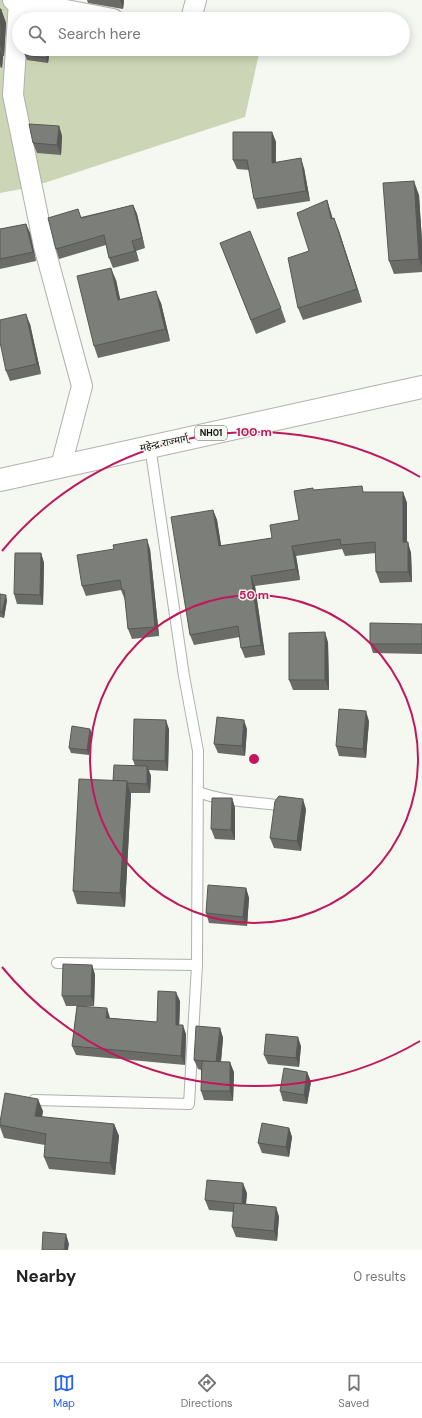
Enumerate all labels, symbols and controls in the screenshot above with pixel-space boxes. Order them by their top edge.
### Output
search box [12,12,410,56]
icon: search [26,23,48,45]
text: Search here [58,24,141,44]
text: 100 m [236,424,272,440]
road number: NH01 [195,426,227,440]
street label: महेन्द्र राज्मार्ग् [139,431,191,454]
text: 50 m [239,587,269,603]
centre of rings [247,752,261,766]
text: Nearby [16,1265,76,1287]
text: 0 results [353,1268,406,1285]
tab: Map [53,1372,75,1410]
tab: Directions [181,1372,233,1410]
tab: Saved [338,1372,369,1410]

